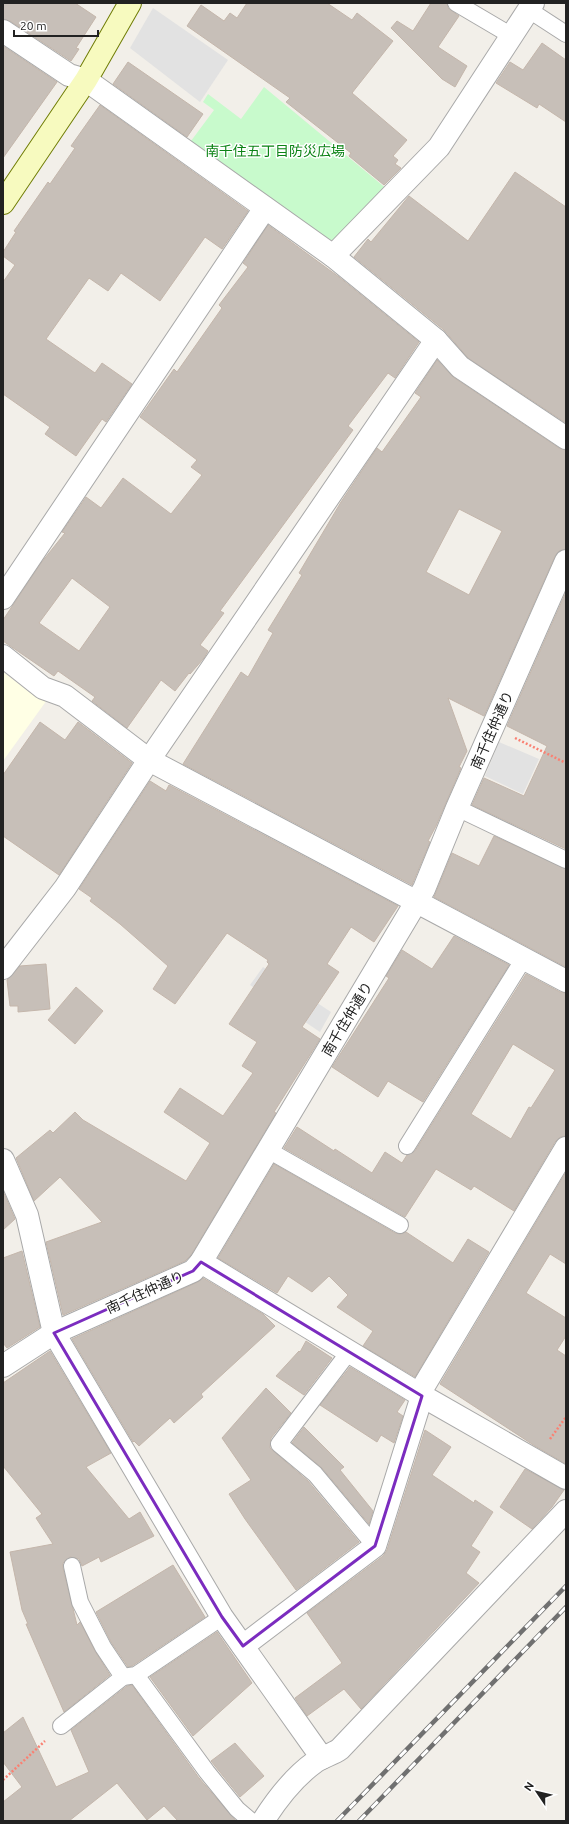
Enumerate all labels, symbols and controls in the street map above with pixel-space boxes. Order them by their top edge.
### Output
scale bar [14,12,98,38]
text: 20 m [20,19,47,32]
park label: 南千住五丁目防災広場 [205,143,345,159]
street label: 南千住仲通り [468,688,516,772]
street label: 南千住仲通り [319,979,375,1059]
street label: 南千住仲通り [103,1268,187,1316]
north arrow [517,1772,557,1812]
text: N [522,1779,536,1793]

